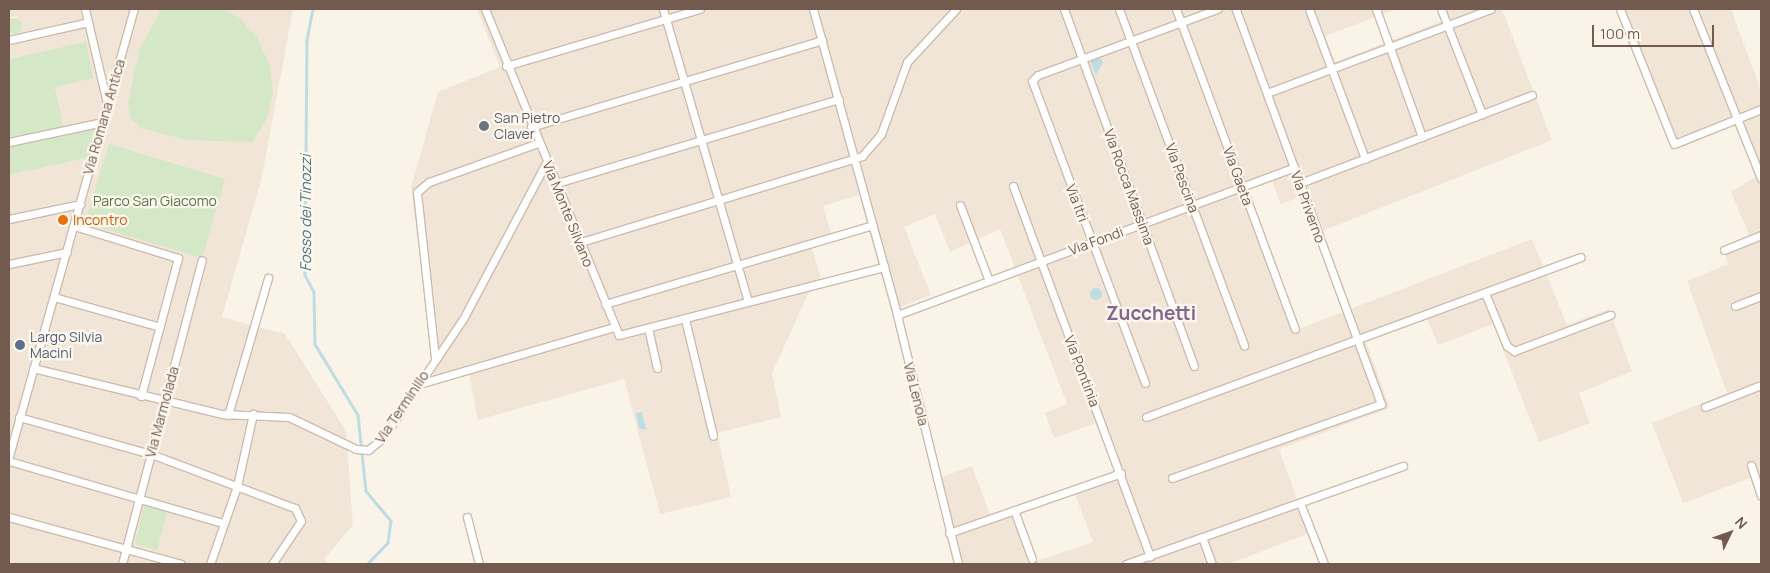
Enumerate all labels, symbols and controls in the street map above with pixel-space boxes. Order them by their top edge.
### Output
scale bar [1595,15,1718,47]
text: 100 m [1600,23,1640,44]
street label: Via Romana Antica [79,57,129,177]
place label: San Pietro Claver [494,110,560,142]
marker: San Pietro Claver [478,120,490,132]
street label: Via Rocca Massima [1100,127,1158,247]
street label: Via Pescina [1162,141,1202,215]
street label: Via Gaeta [1220,144,1256,208]
water label: Fosso dei Tinozzi [297,154,315,272]
street label: Via Monte Silvano [539,159,597,269]
street label: Via Priverno [1287,169,1329,245]
street label: Via Itri [1062,182,1092,224]
park label: Parco San Giacomo [93,193,217,209]
place label: Incontro [73,212,127,228]
marker: Incontro [57,214,69,226]
street label: Via Fondi [1066,223,1126,259]
district label: Zucchetti [1106,303,1196,325]
place label: Largo Silvia Macini [30,329,102,362]
street label: Via Pontinia [1061,333,1103,409]
marker: Largo Silvia Macini [14,339,26,351]
street label: Via Lenola [900,361,932,427]
street label: Via Marmolada [142,365,182,459]
street label: Via Terminillo [372,367,432,447]
north arrow [1705,508,1755,558]
text: N [1731,513,1752,533]

